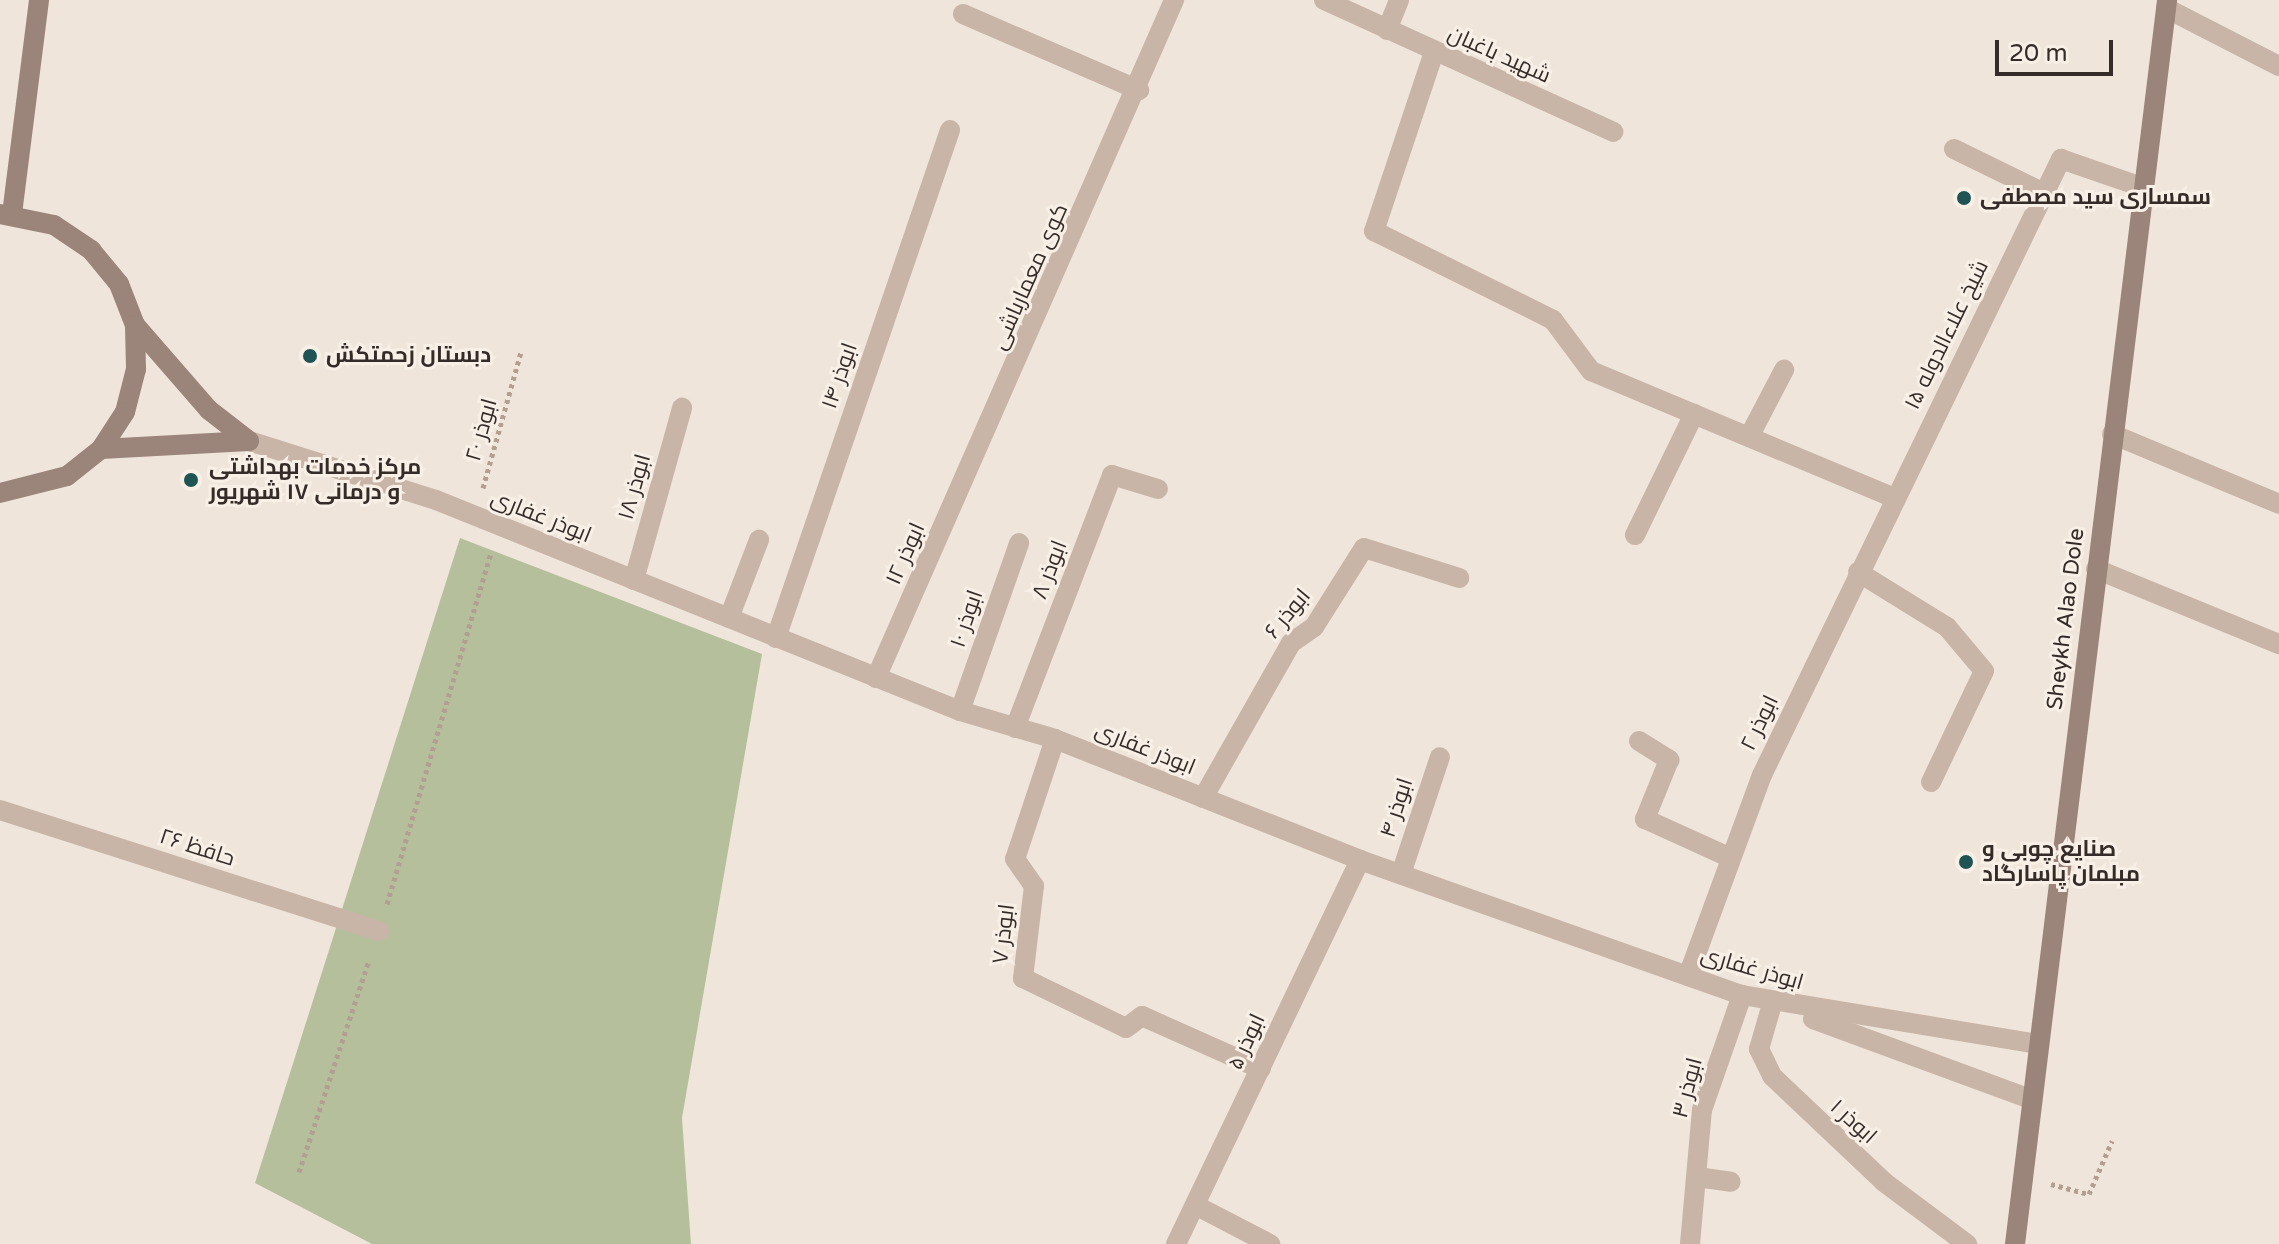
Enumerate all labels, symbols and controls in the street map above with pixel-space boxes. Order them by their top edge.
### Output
street label: شهید باغبان [1444,21,1554,89]
scale bar [1999,24,2117,74]
text: 20 m [2009,39,2067,68]
place label: سمساری سید مصطفی [1980,185,2211,211]
marker: سمساری سید مصطفی [1955,189,1973,207]
street label: کوی معمارباشی [986,200,1074,354]
street label: شیخ علاءالدوله ۱۵ [1899,256,1995,414]
street label: ابوذر ۱۴ [816,340,864,412]
place label: دبستان زحمتکش [326,343,491,369]
marker: دبستان زحمتکش [301,347,319,365]
street label: ابوذر ۲۰ [461,396,503,464]
street label: ابوذر ۱۸ [613,451,657,523]
place label: مرکز خدمات بهداشتی و درمانی ۱۷ شهریور [209,454,421,506]
marker: مرکز خدمات بهداشتی و درمانی ۱۷ شهریور [180,469,202,491]
street label: ابوذر غفاری [487,485,595,549]
street label: ابوذر ۱۲ [881,519,931,589]
street label: Sheykh Alao Dole [2042,527,2090,711]
street label: ابوذر ۸ [1027,537,1073,603]
street label: ابوذر ۶ [1260,584,1316,644]
street label: ابوذر ۱۰ [945,587,989,651]
street label: ابوذر ۲ [1735,691,1785,755]
street label: ابوذر غفاری [1091,717,1199,781]
street label: ابوذر ۴ [1375,775,1419,841]
street label: حافظ ۲۶ [156,823,238,873]
place label: صنایع چوبی و مبلمان پاسارگاد [1982,836,2140,888]
marker: صنایع چوبی و مبلمان پاسارگاد [1957,853,1975,871]
street label: ابوذر ۷ [987,902,1021,966]
street label: ابوذر غفاری [1698,942,1806,996]
street label: ابوذر ۵ [1223,1010,1271,1074]
street label: ابوذر ۳ [1667,1055,1709,1121]
street label: ابوذر ۱ [1824,1094,1882,1150]

